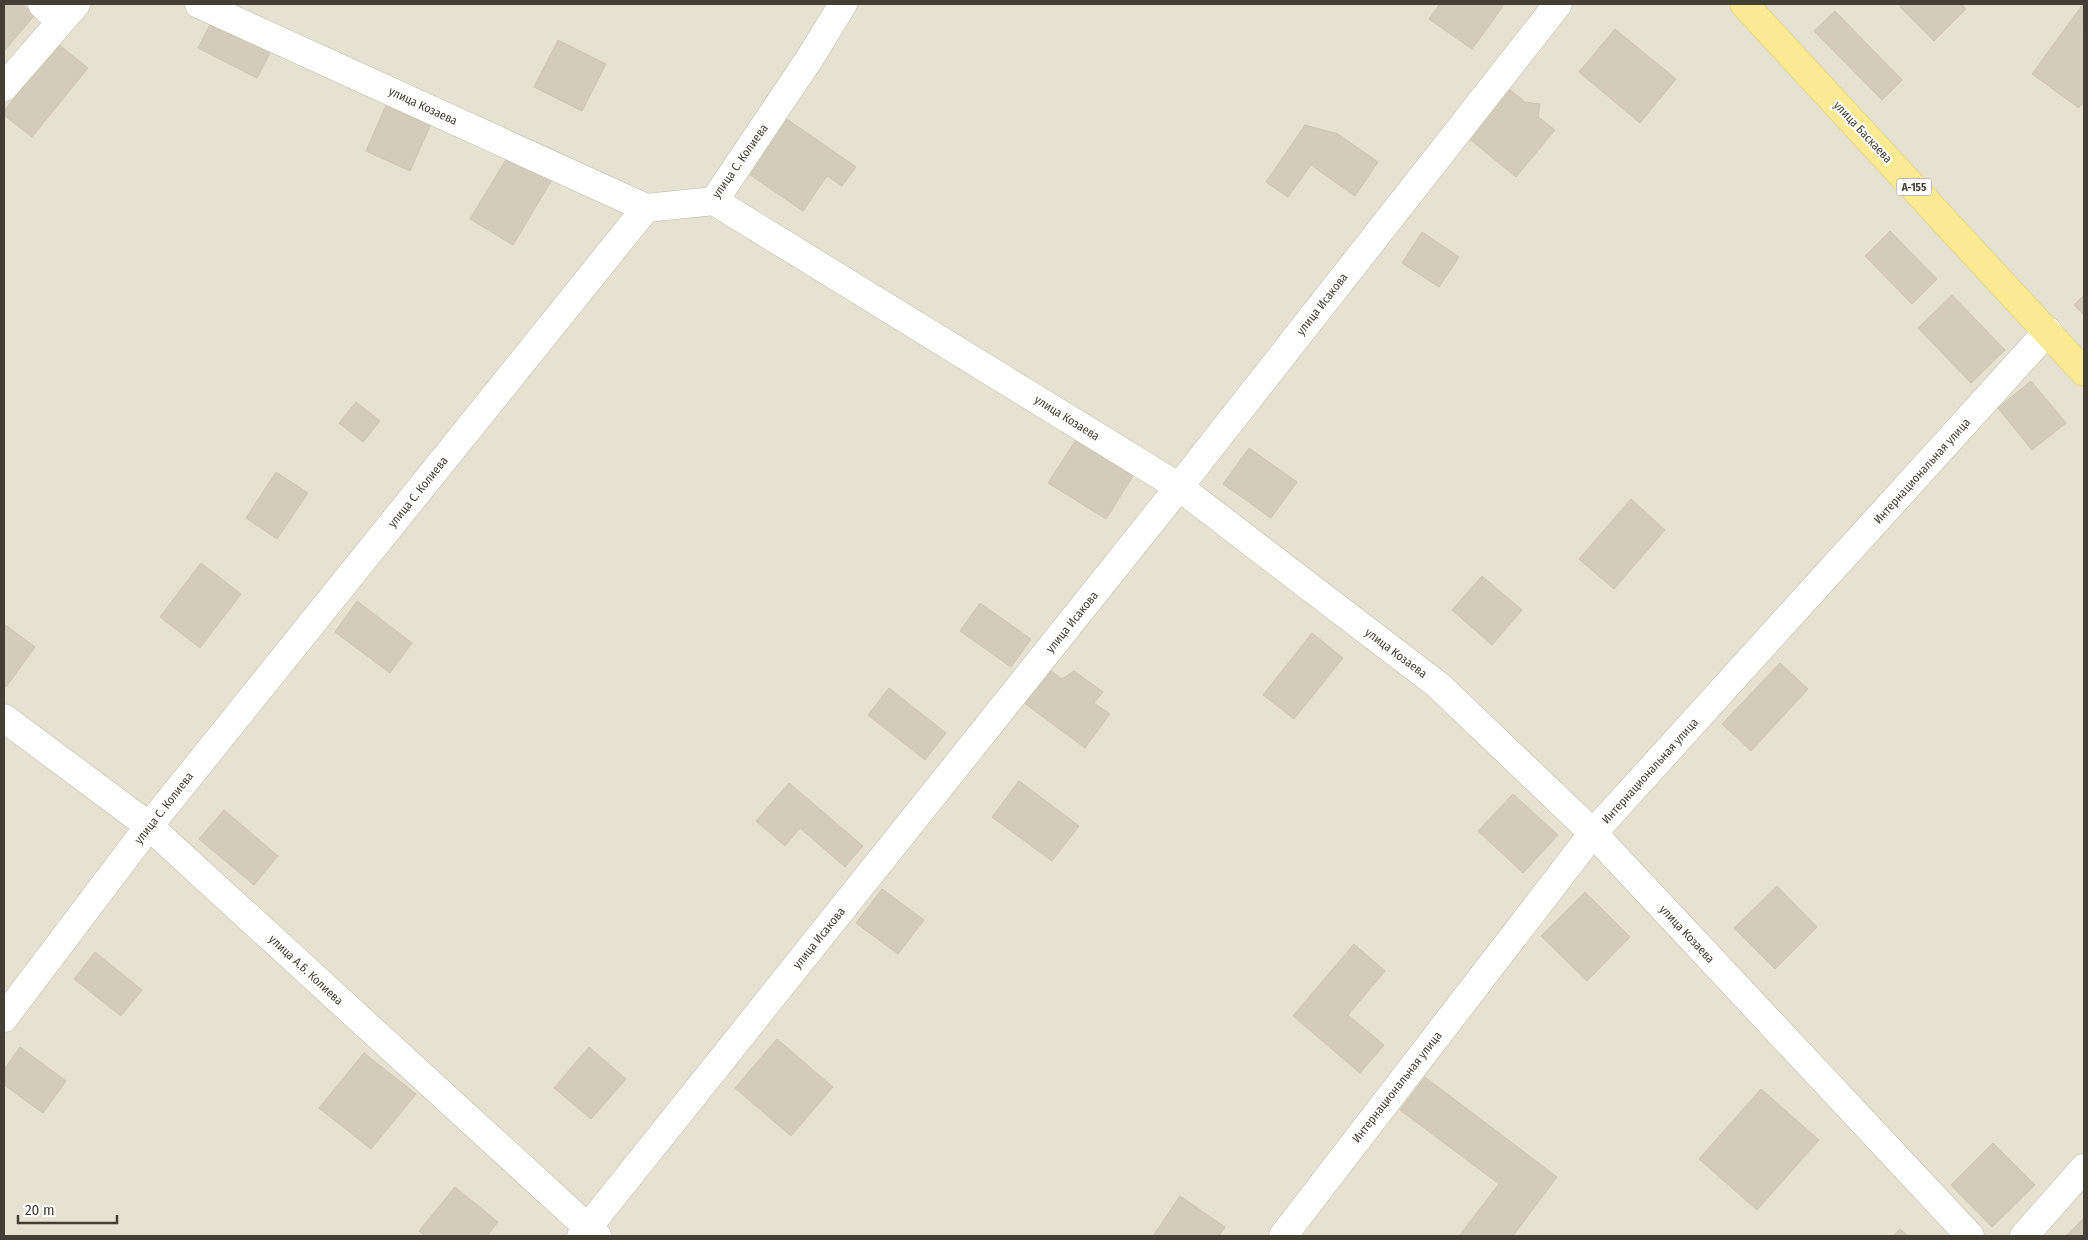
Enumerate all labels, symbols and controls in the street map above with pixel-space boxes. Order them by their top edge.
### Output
street label: улица Козаева [387,84,460,128]
street label: улица Баскаева [1831,98,1895,166]
street label: улица С. Колиева [709,121,771,201]
road number: А-155 [1896,178,1932,196]
street label: улица Исакова [1293,270,1351,338]
street label: улица Козаева [1032,392,1102,444]
street label: Интернациональная улица [1871,415,1973,527]
street label: улица С. Колиева [385,454,451,530]
street label: улица Исакова [1043,588,1101,655]
street label: улица Козаева [1362,625,1430,681]
street label: Интернациональная улица [1599,715,1701,827]
street label: улица С. Колиева [132,769,196,847]
street label: улица Козаева [1657,902,1717,966]
street label: улица Исакова [790,904,848,971]
street label: улица А.Б. Колиева [266,932,346,1008]
street label: Интернациональная улица [1349,1029,1445,1145]
scale bar [18,1192,116,1224]
text: 20 m [25,1201,55,1219]

